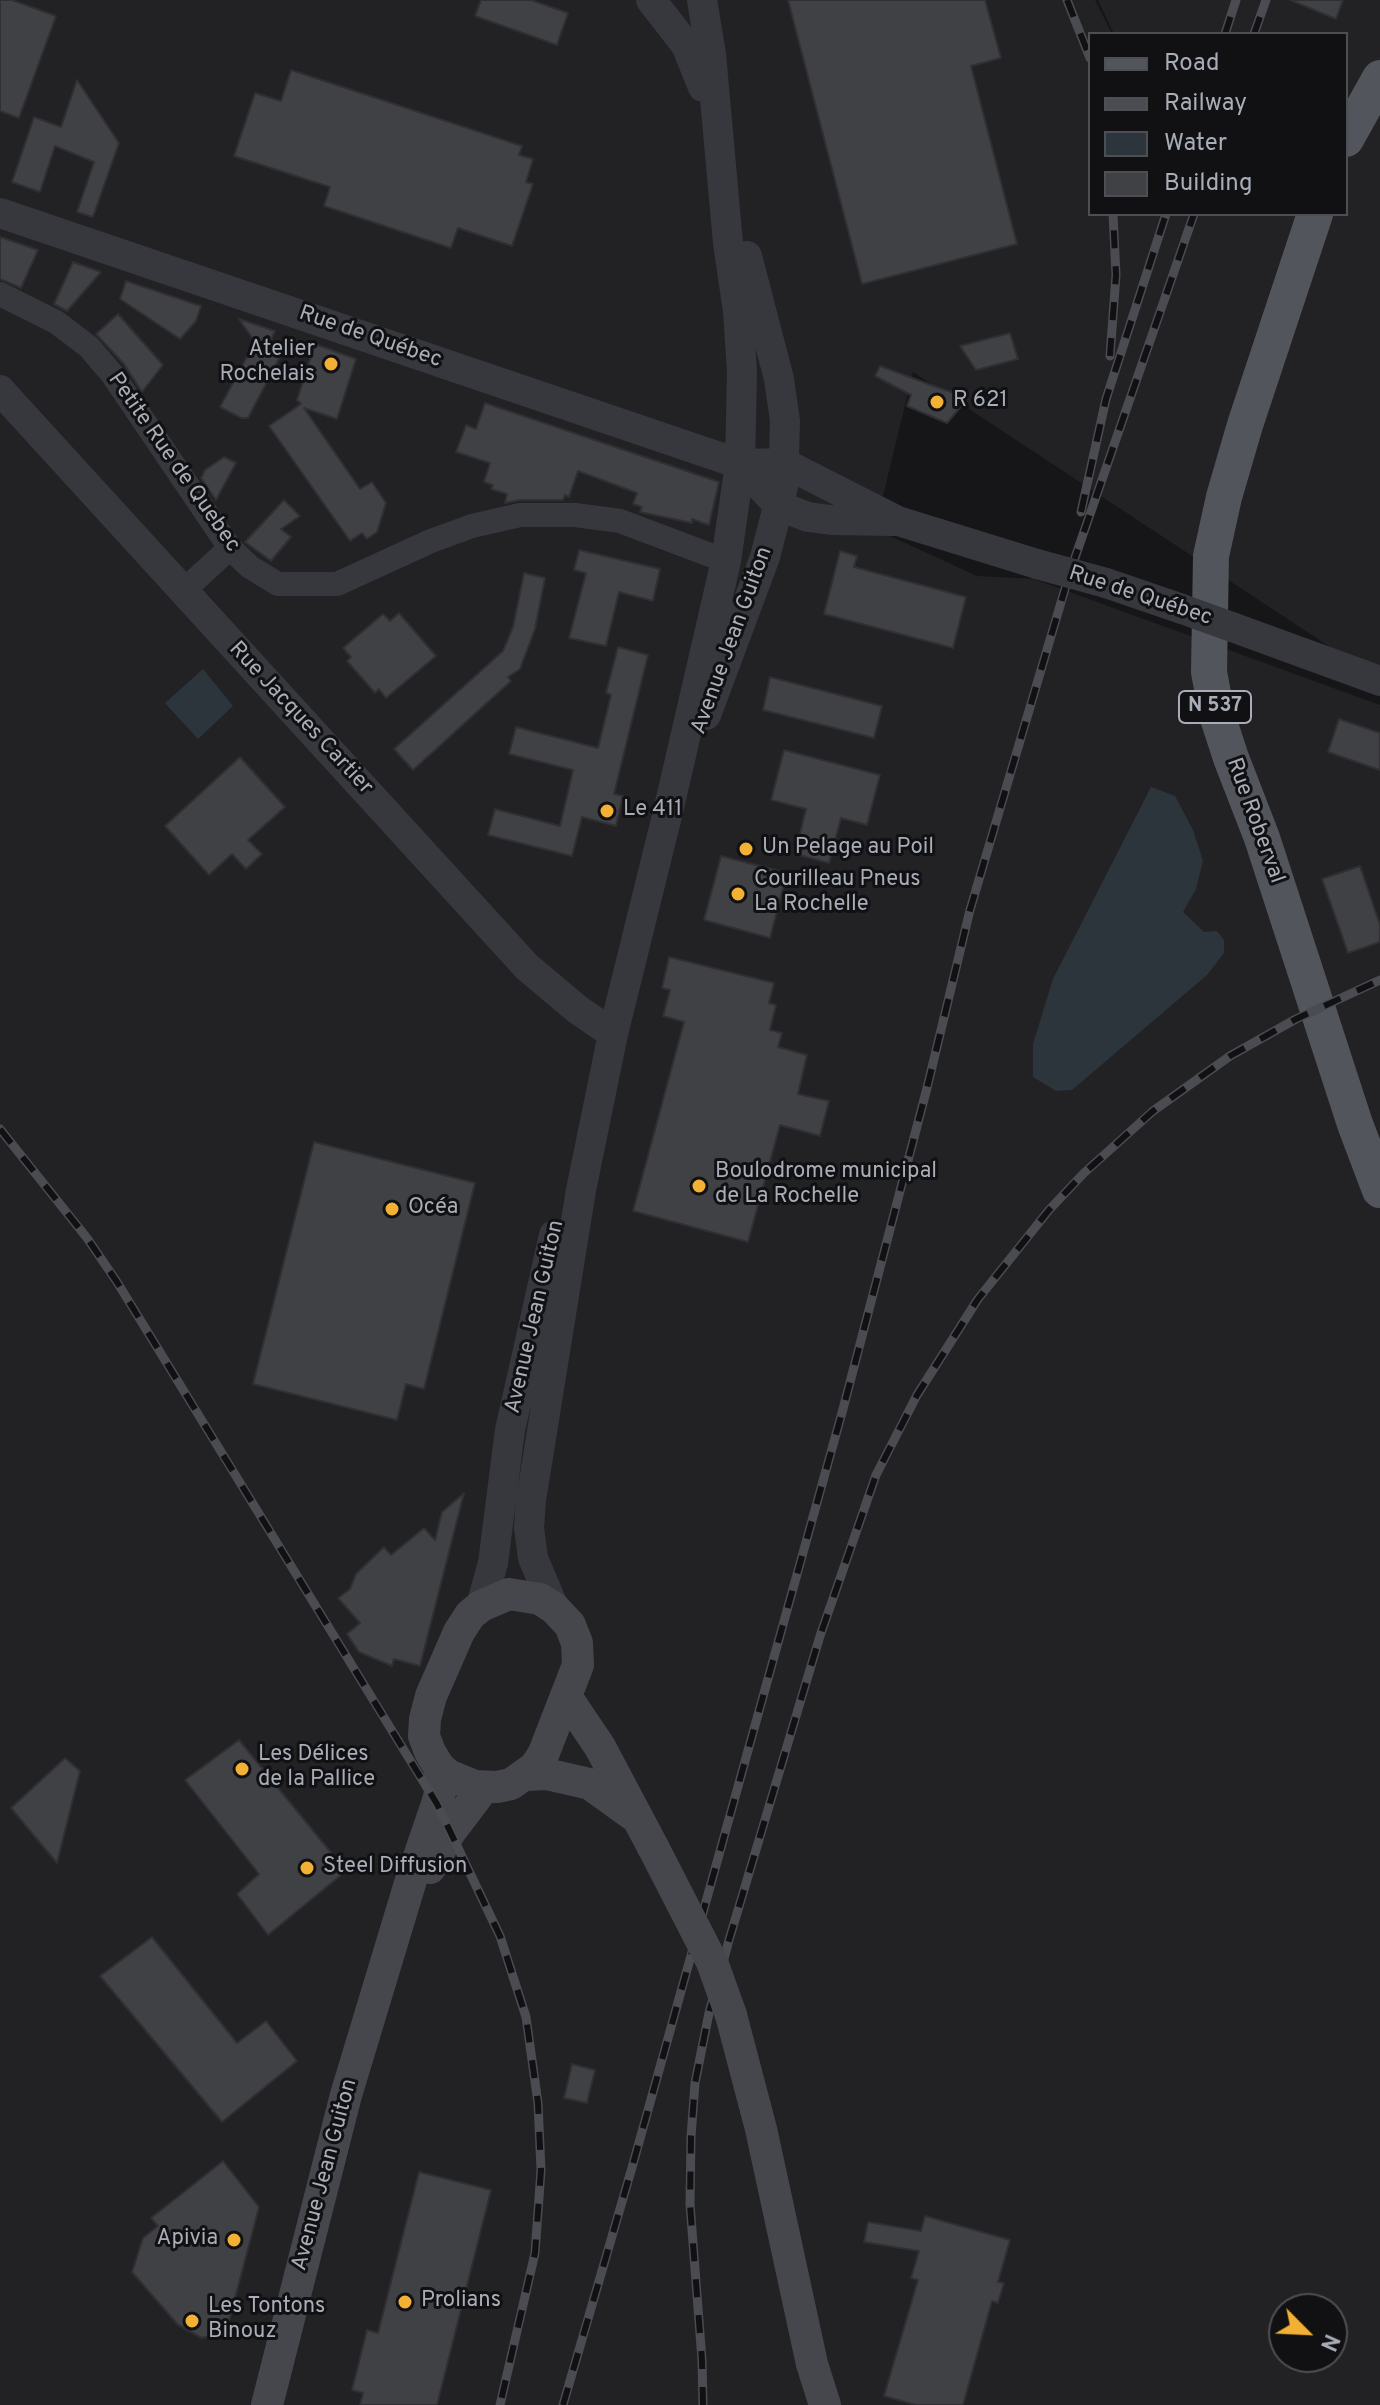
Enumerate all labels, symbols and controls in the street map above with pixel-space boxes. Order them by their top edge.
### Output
legend [1088,32,1348,216]
text: Road [1164,49,1220,79]
text: Railway [1164,89,1247,119]
text: Water [1164,129,1227,159]
text: Building [1164,169,1253,199]
street label: Rue de Québec [295,301,445,375]
place label: Atelier Rochelais [219,338,315,390]
marker: Atelier Rochelais [322,355,340,373]
street label: Petite Rue de Quebec [101,368,245,558]
place label: R 621 [953,389,1008,415]
marker: R 621 [928,393,946,411]
street label: Avenue Jean Guiton [687,544,779,738]
street label: Rue de Québec [1065,561,1215,633]
street label: Rue Jacques Cartier [222,637,378,801]
road number: N 537 [1179,691,1251,723]
street label: Rue Roberval [1219,755,1289,887]
place label: Le 411 [623,798,682,824]
marker: Le 411 [598,802,616,820]
place label: Un Pelage au Poil [762,836,934,862]
marker: Un Pelage au Poil [737,840,755,858]
place label: Courilleau Pneus La Rochelle [754,868,921,920]
marker: Courilleau Pneus La Rochelle [729,885,747,903]
place label: Boulodrome municipal de La Rochelle [715,1160,937,1212]
marker: Boulodrome municipal de La Rochelle [690,1177,708,1195]
place label: Océa [408,1196,458,1222]
marker: Océa [383,1200,401,1218]
street label: Avenue Jean Guiton [501,1218,571,1416]
place label: Les Délices de la Pallice [258,1743,375,1794]
marker: Les Délices de la Pallice [233,1760,251,1778]
place label: Steel Diffusion [323,1855,467,1881]
marker: Steel Diffusion [298,1859,316,1877]
street label: Avenue Jean Guiton [288,2076,364,2274]
place label: Apivia [157,2227,218,2253]
marker: Apivia [225,2231,243,2249]
place label: Prolians [421,2289,501,2315]
marker: Prolians [396,2293,414,2311]
north arrow [1268,2293,1348,2373]
place label: Les Tontons Binouz [208,2295,325,2346]
marker: Les Tontons Binouz [183,2312,201,2330]
text: N [1313,2329,1344,2355]

